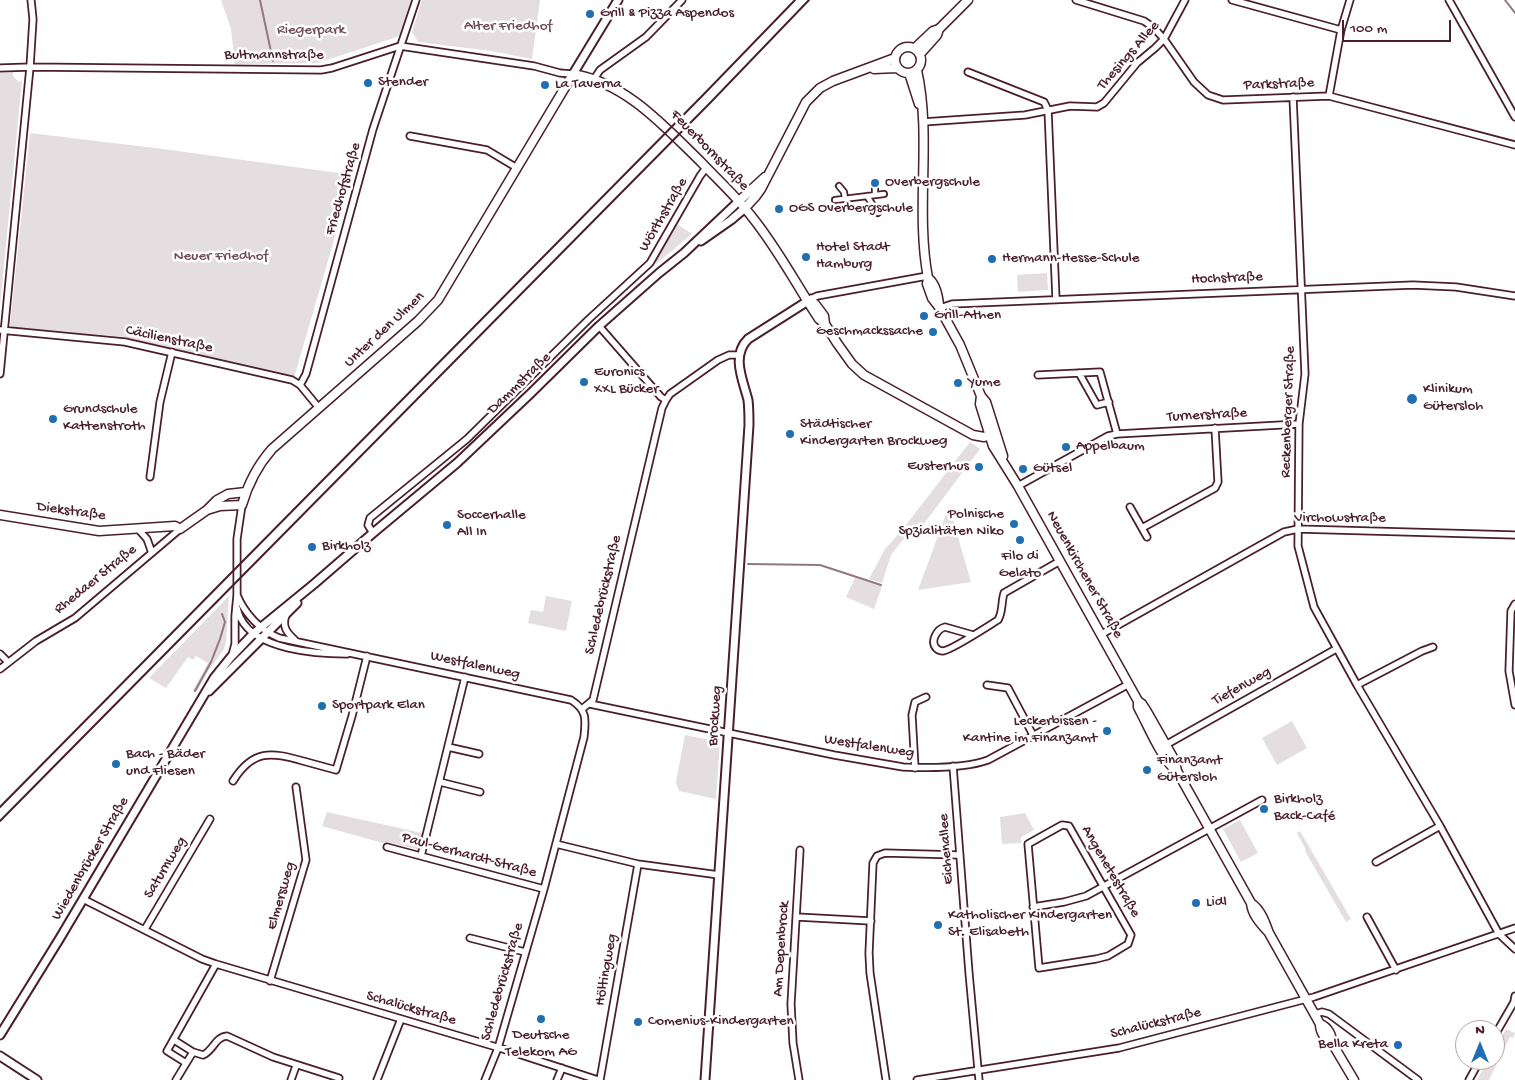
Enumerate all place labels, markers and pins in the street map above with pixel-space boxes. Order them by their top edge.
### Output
place label: Grill & Pizza Aspendos [600,5,734,23]
marker: Grill & Pizza Aspendos [584,8,596,20]
place label: Stender [378,74,428,92]
place label: La Taverna [555,76,622,94]
marker: Stender [362,77,374,89]
marker: La Taverna [539,79,551,91]
place label: Overbergschule [885,174,980,192]
marker: Overbergschule [869,177,881,189]
place label: OGS Overbergschule [789,200,913,218]
marker: OGS Overbergschule [773,203,785,215]
place label: Hotel Stadt Hamburg [816,239,889,274]
place label: Hermann-Hesse-Schule [1002,250,1140,268]
marker: Hotel Stadt Hamburg [800,251,812,263]
marker: Hermann-Hesse-Schule [986,253,998,265]
place label: Grill-Athen [934,307,1001,325]
marker: Grill-Athen [918,310,930,322]
place label: Geschmackssache [816,323,923,341]
marker: Geschmackssache [927,326,939,338]
place label: Euronics XXL Bücker [594,364,658,399]
place label: Yume [968,374,1000,392]
marker: Euronics XXL Bücker [578,376,590,388]
marker: Yume [952,377,964,389]
place label: Klinikum Gütersloh [1423,381,1483,416]
marker: Klinikum Gütersloh [1405,392,1419,406]
place label: Grundschule Kattenstroth [63,401,146,436]
marker: Grundschule Kattenstroth [47,413,59,425]
place label: Städtischer Kindergarten Brockweg [800,416,948,451]
marker: Städtischer Kindergarten Brockweg [784,428,796,440]
place label: Appelbaum [1076,438,1145,456]
marker: Appelbaum [1060,441,1072,453]
place label: Eusterhus [907,458,969,476]
place label: Gütsel [1033,460,1072,478]
marker: Eusterhus [973,461,985,473]
marker: Gütsel [1017,463,1029,475]
place label: Polnische Spzialitäten Niko [898,506,1004,541]
place label: Soccerhalle All In [457,507,526,542]
marker: Polnische Spzialitäten Niko [1008,518,1020,530]
marker: Soccerhalle All In [441,519,453,531]
marker: Filo di Gelato [1014,534,1026,546]
place label: Birkholz [322,538,371,556]
marker: Birkholz [306,541,318,553]
place label: Filo di Gelato [999,548,1041,583]
place label: Sportpark Elan [332,697,425,715]
marker: Sportpark Elan [316,700,328,712]
place label: Leckerbissen - Kantine im Finanzamt [963,713,1097,748]
marker: Leckerbissen - Kantine im Finanzamt [1101,725,1113,737]
place label: Bach - Bäder und Fliesen [126,746,205,781]
place label: Finanzamt Gütersloh [1157,752,1222,787]
marker: Bach - Bäder und Fliesen [110,758,122,770]
marker: Finanzamt Gütersloh [1141,764,1153,776]
place label: Birkholz Back-Café [1274,791,1335,826]
marker: Birkholz Back-Café [1258,803,1270,815]
place label: Lidl [1206,894,1227,912]
marker: Lidl [1190,897,1202,909]
place label: Katholischer Kindergarten St. Elisabeth [948,907,1112,942]
marker: Katholischer Kindergarten St. Elisabeth [932,919,944,931]
marker: Deutsche Telekom AG [535,1013,547,1025]
place label: Comenius-Kindergarten [648,1013,794,1031]
marker: Comenius-Kindergarten [632,1016,644,1028]
place label: Deutsche Telekom AG [505,1027,577,1062]
place label: Bella Kreta [1318,1036,1388,1054]
marker: Bella Kreta [1392,1039,1404,1051]

